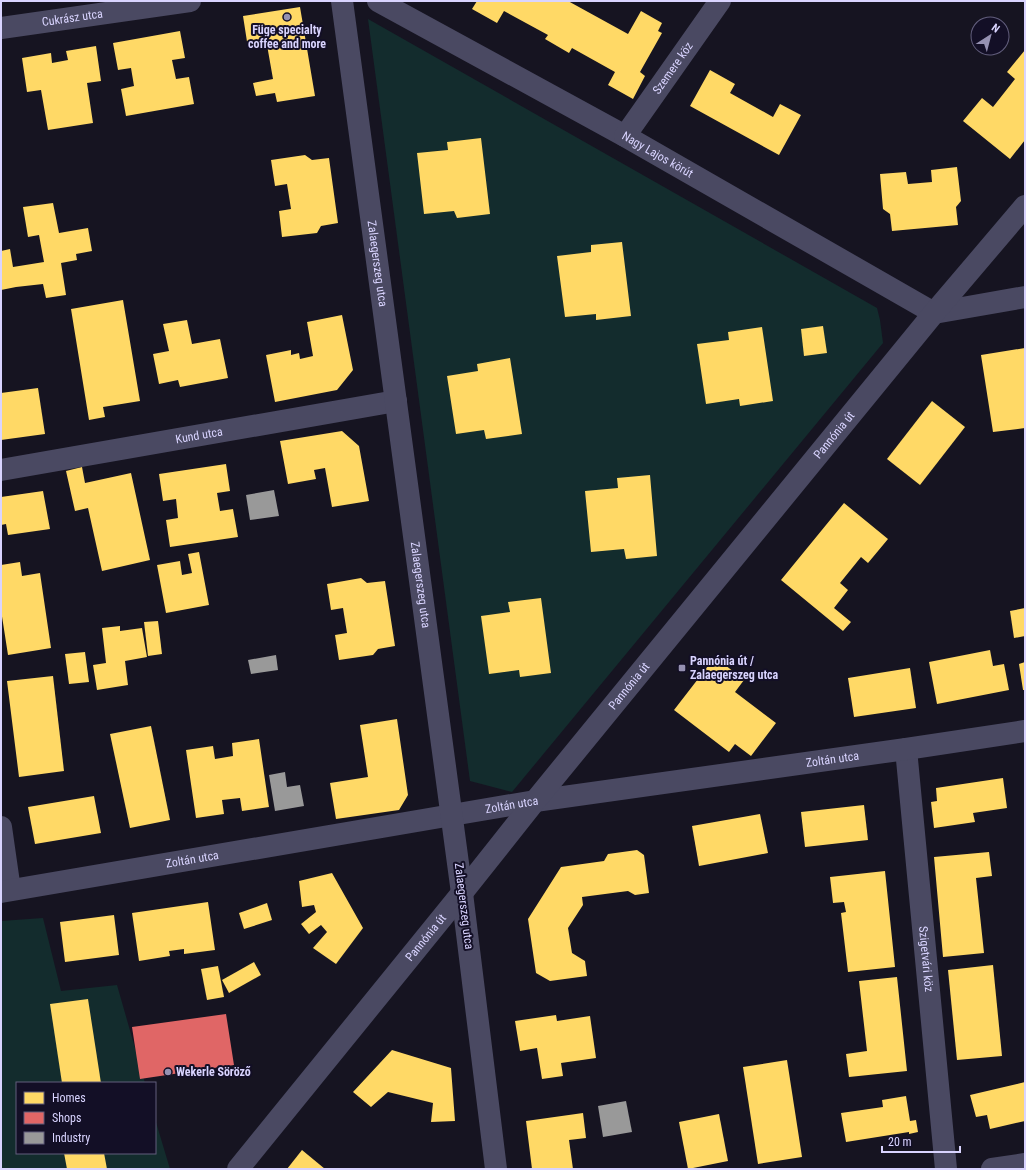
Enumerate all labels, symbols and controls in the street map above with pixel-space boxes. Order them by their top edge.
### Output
street label: Cukrász utca [41,7,104,29]
marker: Füge specialty coffee and more [282,12,292,22]
north arrow [970,16,1010,56]
text: N [989,21,1002,36]
place label: Füge specialty coffee and more [248,23,326,51]
street label: Szemere köz [650,39,696,97]
street label: Nagy Lajos körút [619,129,696,181]
street label: Zalaegerszeg utca [365,220,390,308]
street label: Pannónia út [811,409,858,461]
street label: Kund utca [174,424,224,446]
street label: Zalaegerszeg utca [408,541,433,629]
place label: Pannónia út / Zalaegerszeg utca [690,654,779,682]
street label: Pannónia út [606,659,653,712]
marker: Pannónia út / Zalaegerszeg utca [677,663,687,673]
street label: Zoltán utca [805,749,860,770]
street label: Zoltán utca [484,794,539,816]
street label: Zoltán utca [165,848,220,871]
street label: Zalaegerszeg utca [452,862,476,950]
street label: Pannónia út [403,911,449,964]
street label: Szigetvári köz [916,926,936,993]
place label: Wekerle Söröző [176,1065,251,1079]
marker: Wekerle Söröző [163,1067,173,1077]
legend [16,1082,156,1154]
text: Homes [52,1091,86,1105]
text: Shops [52,1111,81,1125]
scale bar [882,1128,960,1154]
text: Industry [52,1131,90,1145]
text: 20 m [888,1135,912,1149]

